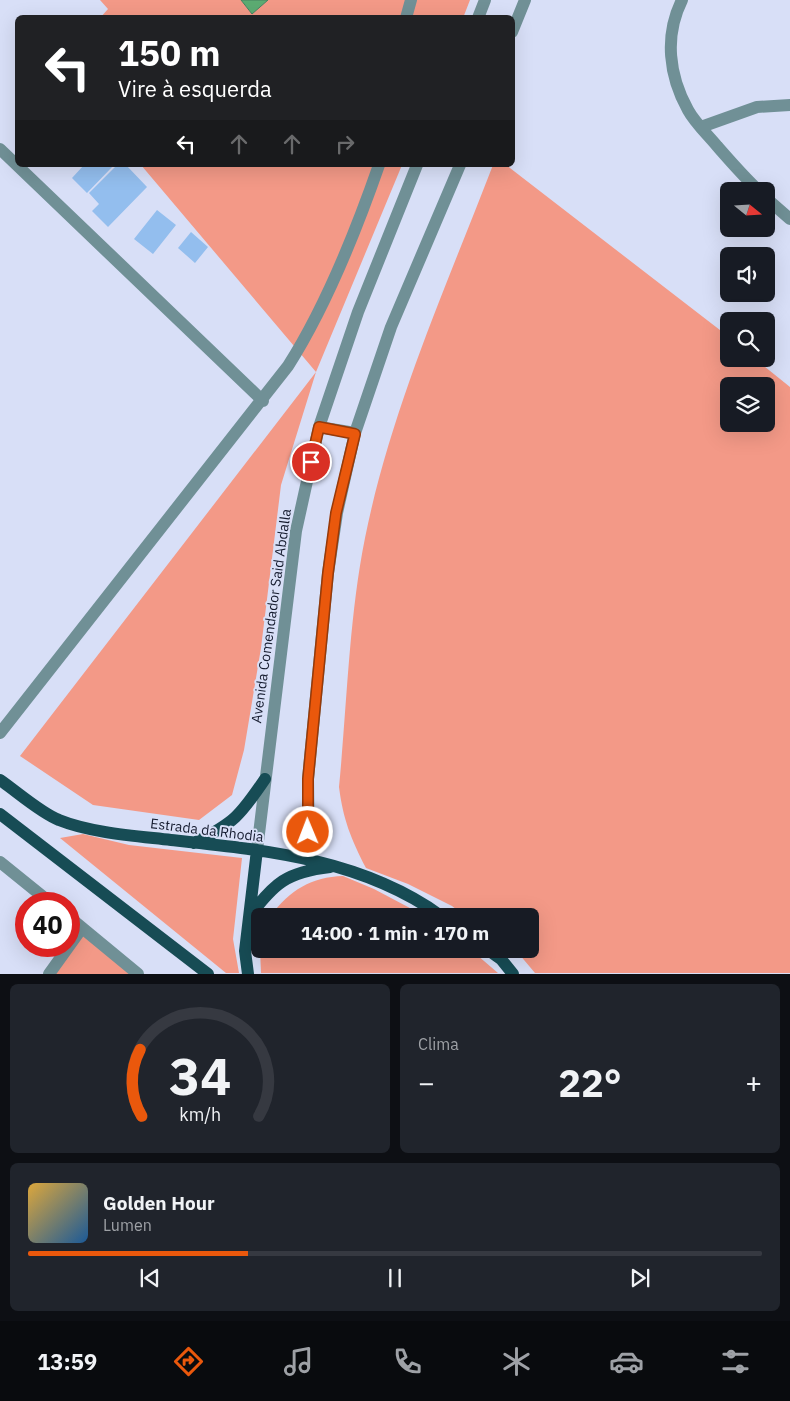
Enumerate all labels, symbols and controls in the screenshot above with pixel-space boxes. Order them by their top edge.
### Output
text: 150 m [118,30,221,76]
icon: left [35,35,100,100]
text: Vire à esquerda [118,74,272,103]
icon: left [172,130,200,158]
icon: ahead [225,130,253,158]
icon: ahead [278,130,306,158]
icon: right [331,130,359,158]
north arrow [720,182,775,238]
map controls [720,182,775,432]
button: sound [720,247,775,302]
button: search [720,312,775,367]
button: layers [720,377,775,432]
pin [290,441,332,483]
icon: arrive [297,448,325,476]
street label: Avenida Comendador Said Abdalla [247,507,295,724]
position arrow [281,805,333,857]
street label: Estrada da Rhodia [149,814,265,846]
speed limit sign: 40 [15,892,80,957]
text: 14:00 · 1 min · 170 m [301,921,489,945]
text: Clima [418,1034,459,1054]
text: 34 [169,1042,231,1109]
text: 22° [558,1058,622,1107]
text: − [418,1064,435,1101]
text: + [745,1064,762,1101]
text: km/h [179,1103,221,1126]
text: Golden Hour [103,1191,215,1215]
text: Lumen [103,1215,152,1235]
icon: previous [136,1264,164,1292]
icon: pause [381,1264,409,1292]
icon: next [626,1264,654,1292]
icon: directions [171,1344,206,1379]
icon: music [281,1344,316,1379]
icon: phone [390,1344,425,1379]
icon: climate [499,1344,534,1379]
icon: car [609,1344,644,1379]
icon: filters [718,1344,753,1379]
text: 13:59 [37,1347,97,1376]

